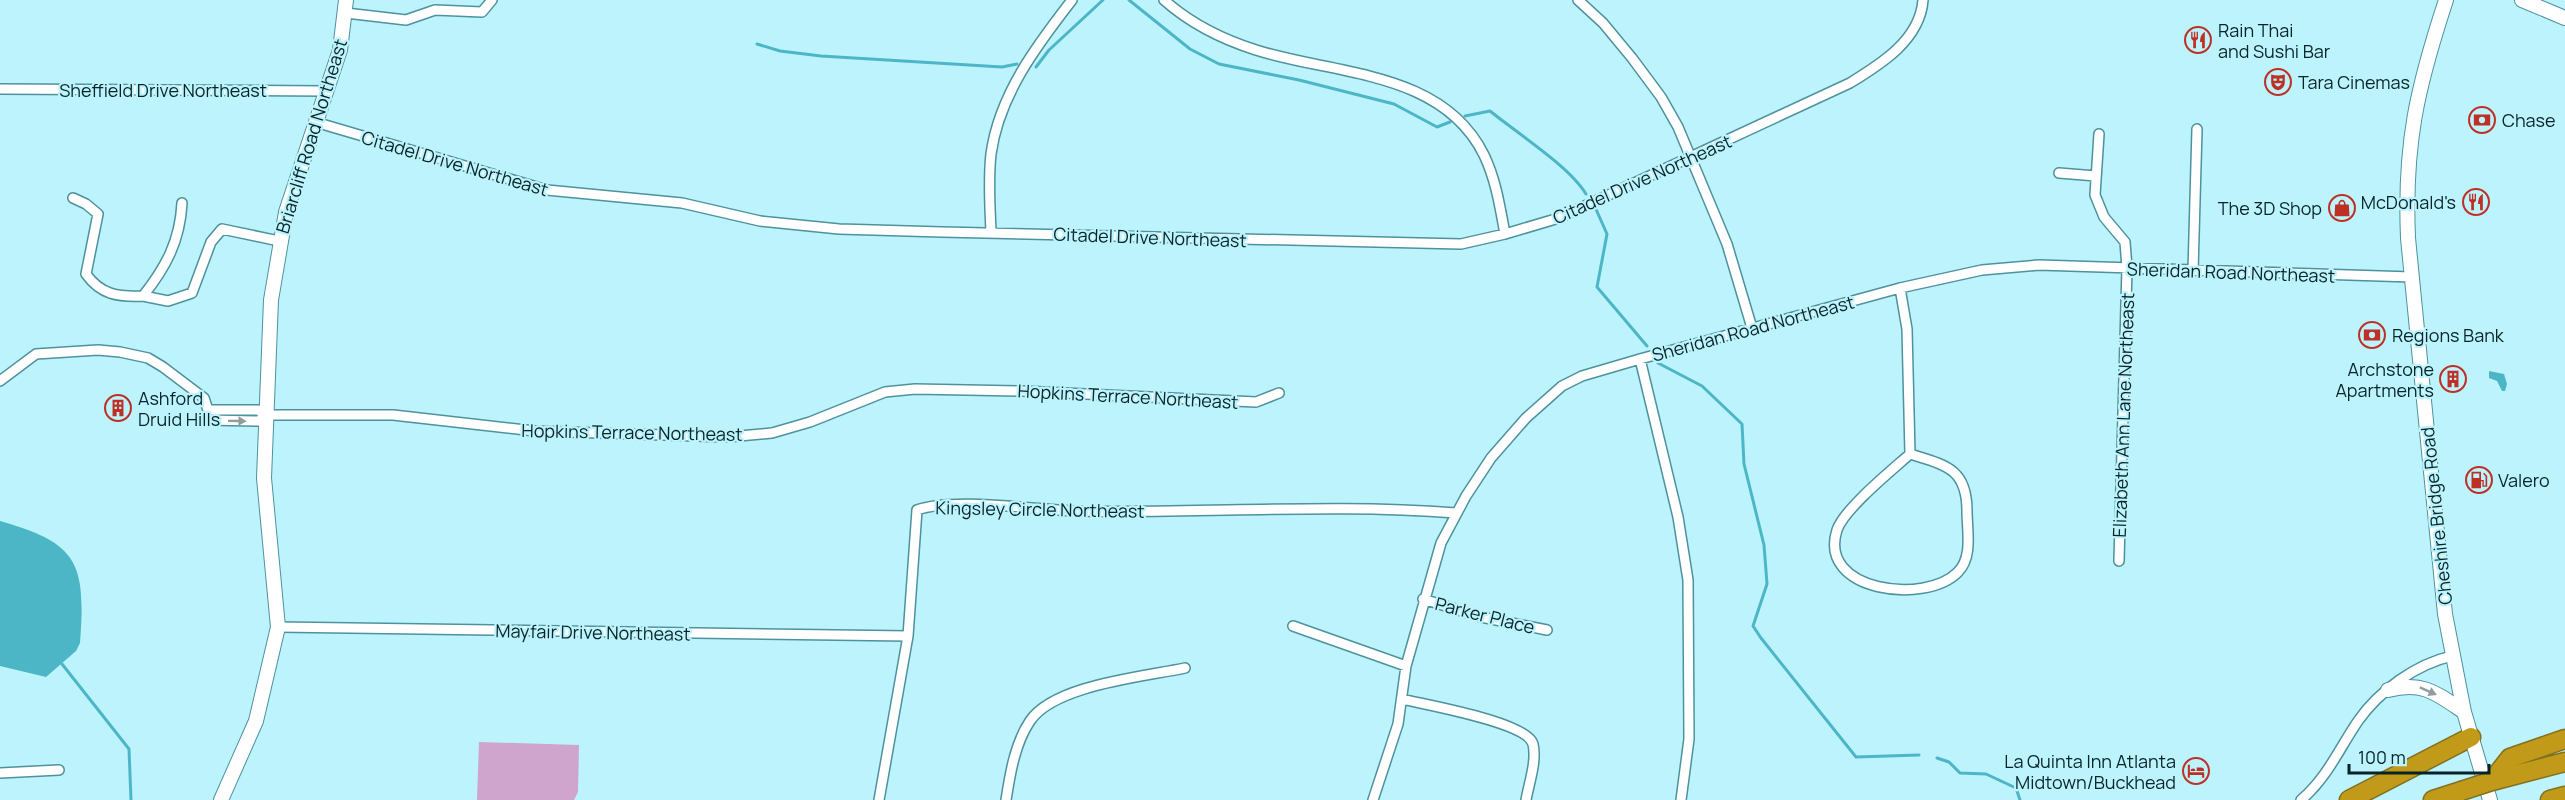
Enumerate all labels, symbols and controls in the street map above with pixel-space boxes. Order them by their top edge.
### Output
place label: Rain Thai and Sushi Bar [2218,18,2331,63]
restaurant icon: Rain Thai and Sushi Bar [2183,25,2213,55]
street label: Briarcliff Road Northeast [270,36,352,236]
theatre icon: Tara Cinemas [2263,67,2293,97]
place label: Tara Cinemas [2298,70,2410,94]
street label: Sheffield Drive Northeast [59,78,267,102]
bank icon: Chase [2467,105,2497,135]
place label: Chase [2502,108,2556,132]
street label: Citadel Drive Northeast [359,125,551,201]
street label: Citadel Drive Northeast [1549,129,1735,229]
restaurant icon: McDonald's [2461,187,2491,217]
place label: McDonald's [2361,190,2456,214]
shop icon: The 3D Shop [2327,193,2357,223]
place label: The 3D Shop [2218,196,2322,220]
street label: Citadel Drive Northeast [1053,222,1247,252]
street label: Sheridan Road Northeast [2126,256,2336,288]
street label: Sheridan Road Northeast [1649,289,1857,367]
street label: Elizabeth Ann Lane Northeast [2107,292,2139,538]
bank icon: Regions Bank [2357,320,2387,350]
place label: Regions Bank [2392,323,2505,347]
place label: Archstone Apartments [2335,357,2434,402]
building icon: Archstone Apartments [2438,364,2468,394]
street label: Hopkins Terrace Northeast [1017,378,1239,414]
place label: Ashford Druid Hills [138,386,220,431]
building icon: Ashford Druid Hills [103,393,133,423]
one-way arrow [228,416,247,426]
street label: Hopkins Terrace Northeast [521,418,743,446]
street label: Cheshire Bridge Road [2415,426,2457,606]
fuel station icon: Valero [2464,465,2494,495]
place label: Valero [2498,468,2550,492]
street label: Kingsley Circle Northeast [935,495,1145,523]
street label: Parker Place [1433,591,1537,639]
street label: Mayfair Drive Northeast [495,618,691,646]
one-way arrow [2420,686,2437,695]
scale bar [2349,737,2488,775]
text: 100 m [2358,745,2406,769]
place label: La Quinta Inn Atlanta Midtown/Buckhead [2004,749,2176,794]
hotel icon: La Quinta Inn Atlanta Midtown/Buckhead [2181,756,2211,786]

